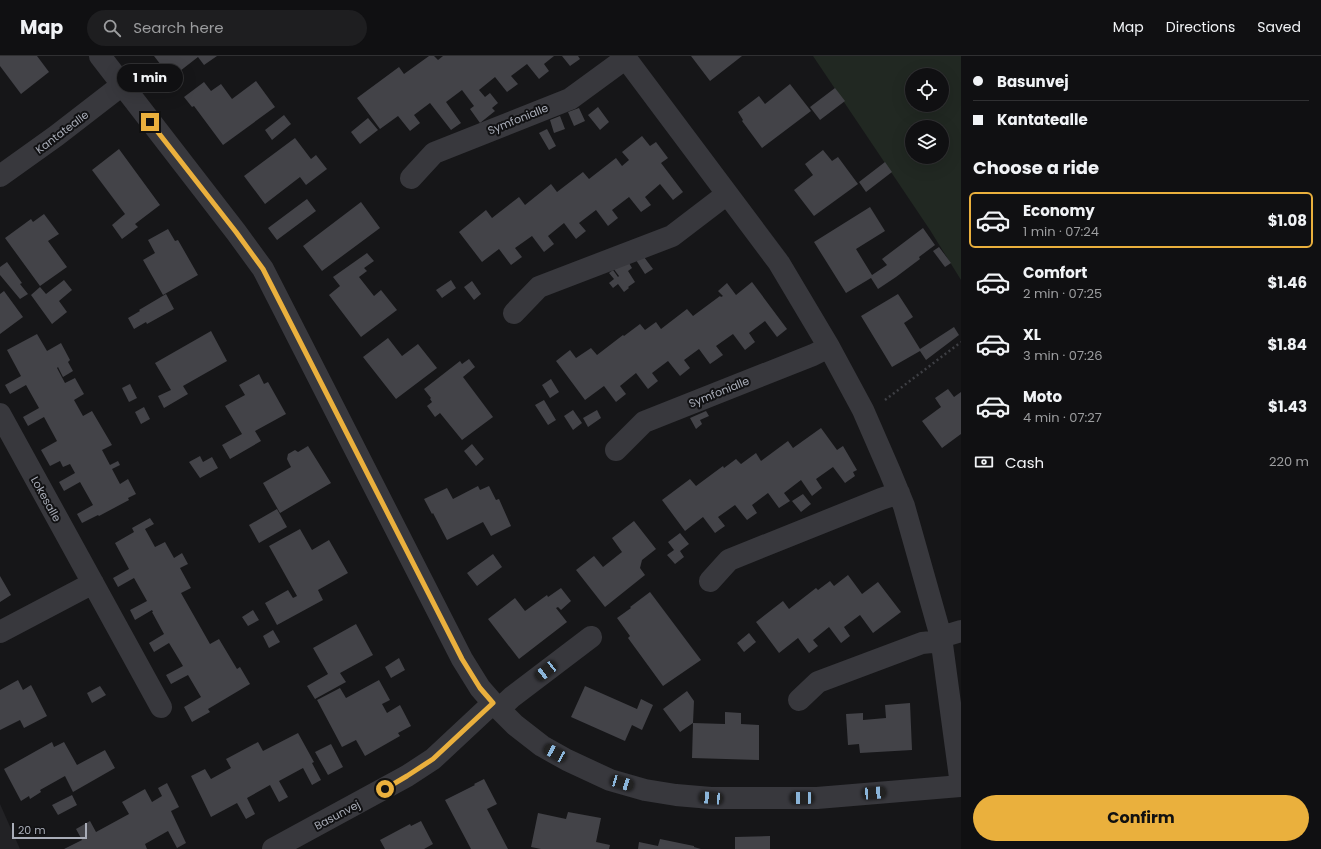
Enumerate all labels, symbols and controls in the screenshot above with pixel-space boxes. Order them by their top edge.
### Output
search box [87,10,367,46]
text: Map [20,14,63,41]
icon: search [101,17,123,39]
text: Search here [133,17,224,38]
text: Map [1113,17,1144,37]
text: Directions [1166,17,1235,37]
text: Saved [1257,17,1301,37]
callout: 1 min [117,64,183,92]
text: 1 min [133,68,167,87]
map controls [905,68,949,164]
button: locate [905,68,949,112]
text: Basunvej [997,71,1069,92]
street label: Symfonialle [485,100,551,138]
street label: Kantatealle [32,107,92,157]
text: Kantatealle [997,109,1088,130]
route end [141,113,159,131]
button: layers [905,120,949,164]
text: Choose a ride [973,155,1099,180]
text: Economy [1023,200,1095,221]
icon: car [975,202,1011,238]
text: $1.08 [1268,210,1307,231]
text: 1 min · 07:24 [1023,222,1099,241]
text: Comfort [1023,262,1087,283]
icon: car [975,264,1011,300]
text: $1.46 [1268,272,1307,293]
text: 2 min · 07:25 [1023,284,1102,303]
text: XL [1023,324,1041,345]
icon: car [975,326,1011,362]
text: $1.84 [1267,334,1307,355]
text: 3 min · 07:26 [1023,346,1103,365]
street label: Symfonialle [686,373,752,411]
text: Moto [1023,386,1062,407]
icon: car [975,388,1011,424]
text: $1.43 [1268,396,1307,417]
text: 4 min · 07:27 [1023,408,1102,427]
icon: cash [973,451,995,473]
text: Cash [1005,452,1044,473]
text: 220 m [1269,452,1309,471]
street label: Lokesalle [27,473,65,525]
car [533,659,559,683]
car [542,742,568,764]
car [609,774,635,792]
route start [376,780,394,798]
car [862,786,886,800]
car [699,791,723,805]
car [790,792,814,804]
button: Confirm [973,795,1309,841]
street label: Basunvej [311,796,363,834]
scale bar [12,821,87,840]
text: 20 m [18,822,46,838]

